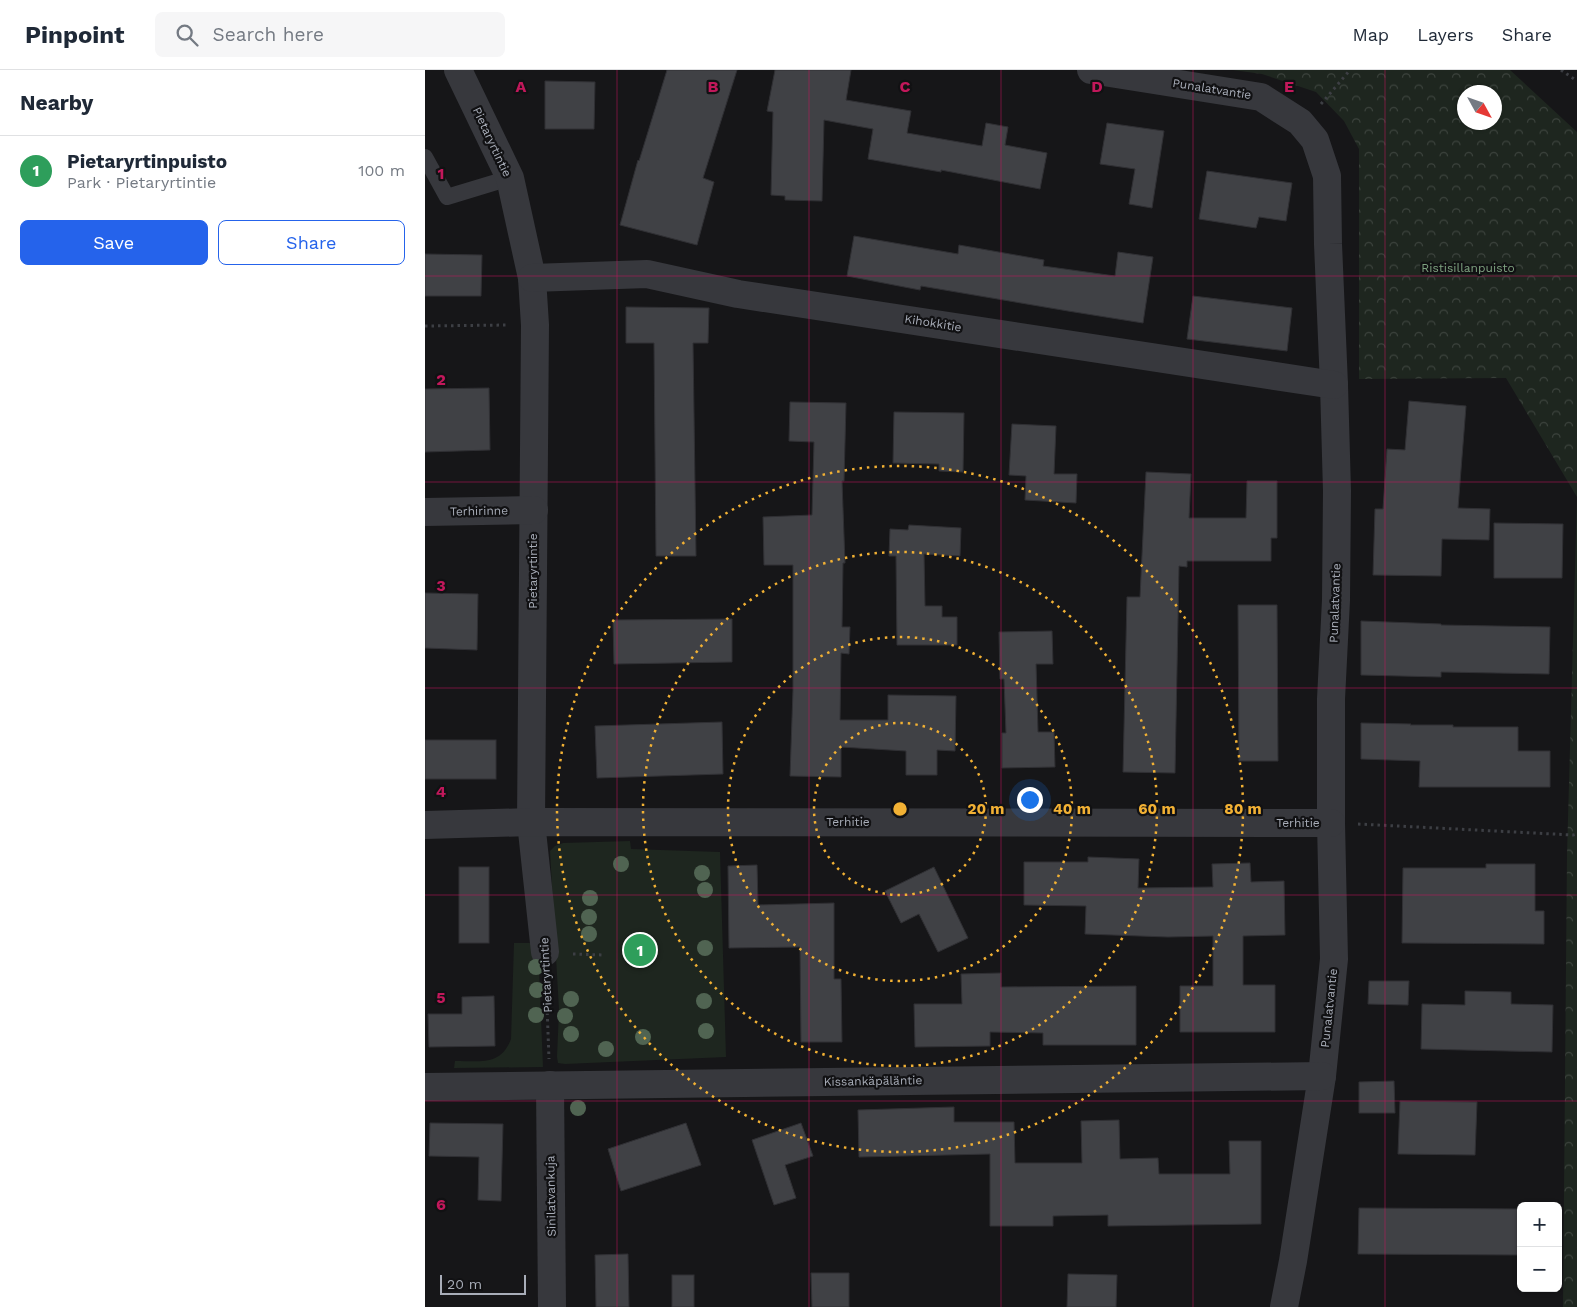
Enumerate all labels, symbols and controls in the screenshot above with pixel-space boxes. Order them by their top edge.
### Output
search box [155,12,505,57]
text: Pinpoint [25,21,125,49]
icon: search [173,21,201,49]
text: Search here [213,23,324,46]
text: Map [1352,24,1389,45]
text: Layers [1417,24,1474,45]
text: Share [1502,24,1552,45]
street label: Punalatvantie [1172,76,1252,102]
text: A [516,77,527,96]
text: B [708,77,719,96]
text: C [900,77,911,96]
text: D [1091,77,1103,96]
text: E [1284,77,1294,96]
north arrow [1457,85,1502,130]
text: Nearby [20,90,93,115]
street label: Pietaryrtintie [470,105,514,179]
text: Pietaryrtinpuisto [67,150,227,173]
text: 1 [33,161,39,180]
text: 100 m [358,161,405,180]
text: 1 [438,164,444,183]
text: Park · Pietaryrtintie [67,173,216,192]
button: Save [20,220,208,265]
button: Share [218,220,405,265]
park label: Ristisillanpuisto [1421,261,1515,275]
street label: Kihokkitie [903,312,963,334]
text: 2 [436,370,446,389]
street label: Terhirinne [450,503,508,519]
street label: Pietaryrtintie [526,533,540,609]
street label: Punalatvantie [1327,563,1343,643]
text: 3 [436,576,446,595]
text: 4 [436,782,446,801]
your location [1017,787,1043,813]
centre of rings [891,800,909,818]
text: 20 m [967,800,1005,818]
text: 40 m [1053,800,1091,818]
text: 60 m [1138,800,1176,818]
text: 80 m [1224,800,1262,818]
street label: Terhitie [826,815,870,829]
street label: Terhitie [1276,816,1320,830]
pin: 1 [624,931,656,969]
street label: Pietaryrtintie [537,937,555,1013]
street label: Punalatvantie [1318,968,1340,1048]
text: 5 [436,988,446,1007]
street label: Kissankäpäläntie [824,1073,923,1089]
street label: Sinilatvankuja [543,1155,559,1237]
text: 6 [436,1195,446,1214]
map controls [1517,1202,1562,1292]
button: + [1517,1202,1562,1247]
button: − [1517,1247,1562,1292]
scale bar [440,1272,526,1295]
text: 20 m [447,1276,482,1292]

